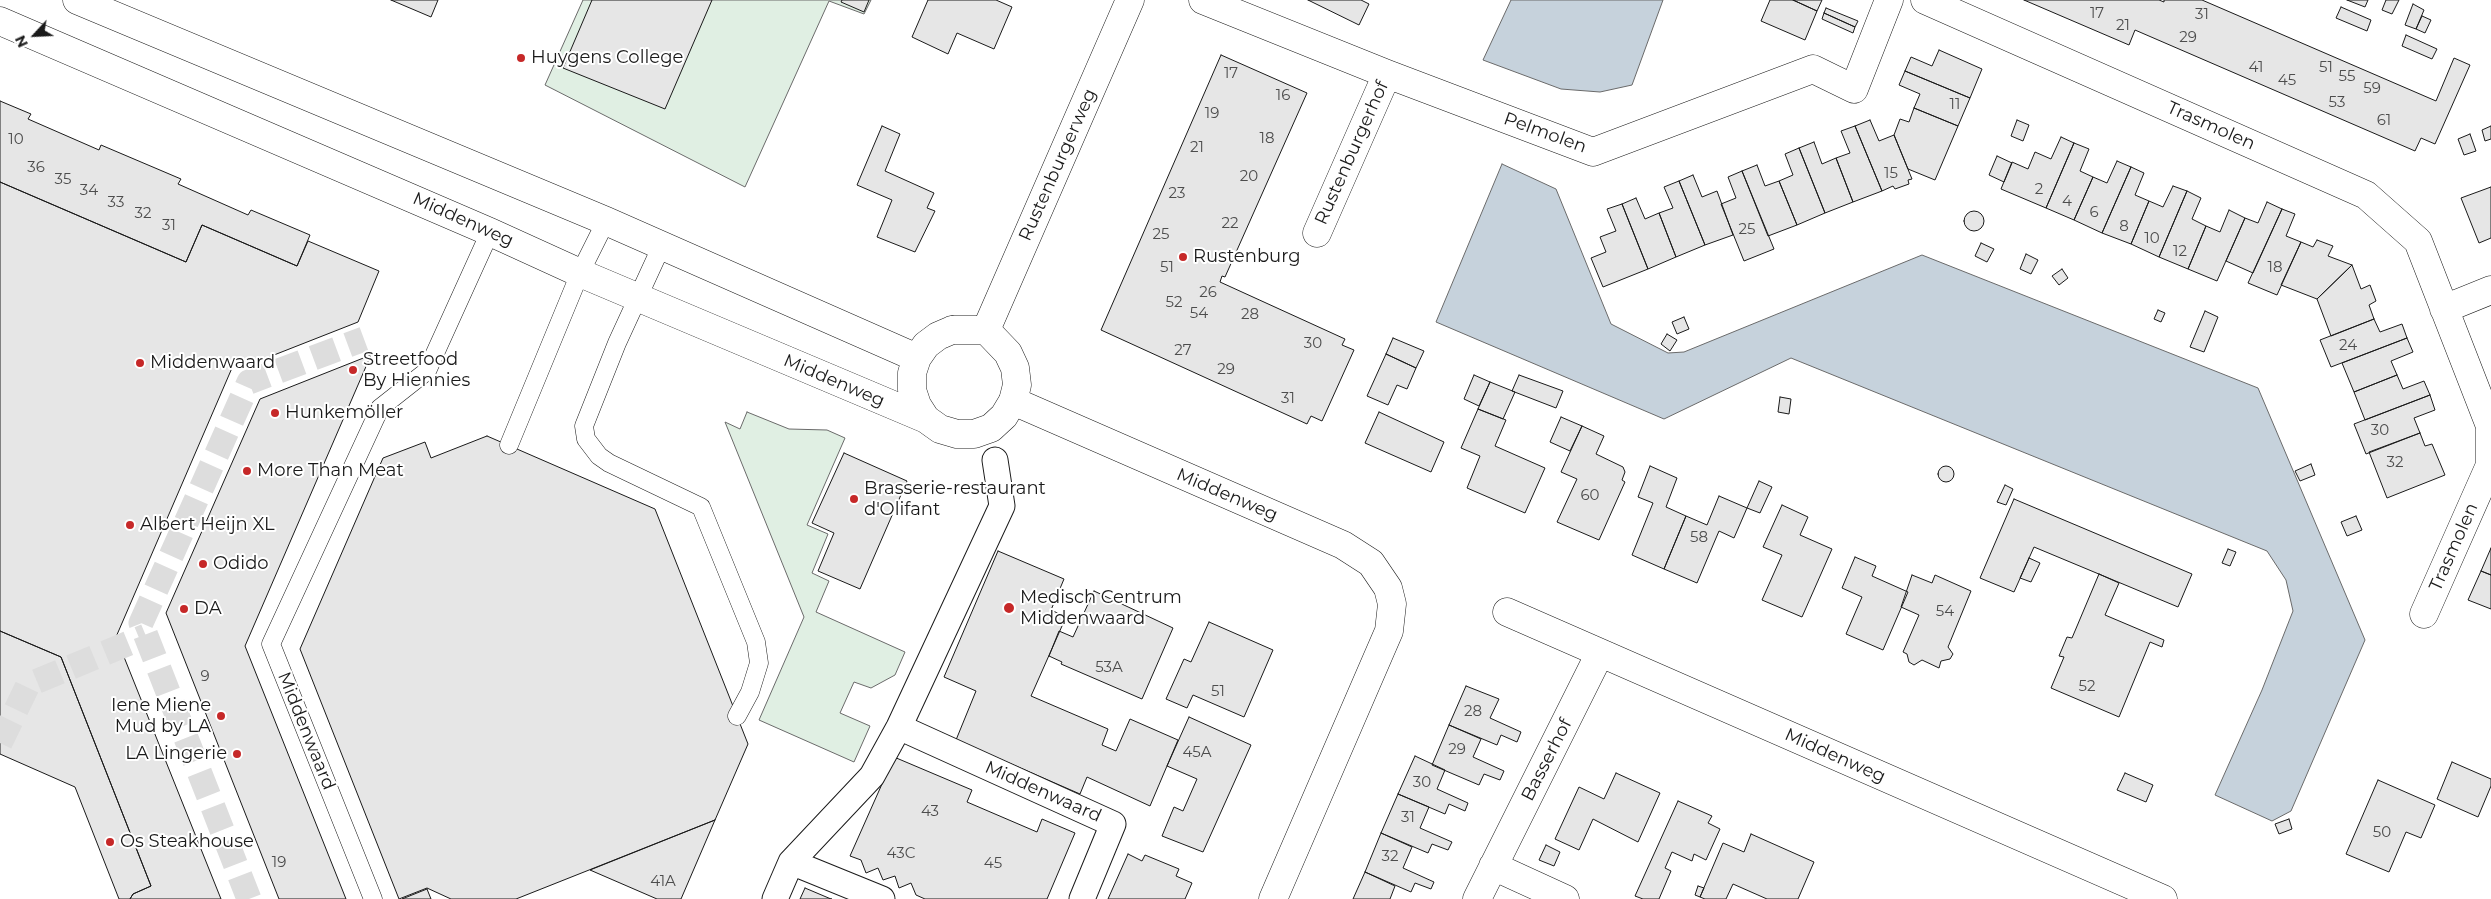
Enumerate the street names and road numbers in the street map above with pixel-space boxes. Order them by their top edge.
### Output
street label: Rustenburgerhof [1311,78,1393,228]
street label: Rustenburgerweg [1015,85,1101,245]
street label: Trasmolen [2164,97,2258,155]
street label: Pelmolen [1501,108,1589,158]
street label: Middenweg [409,188,517,252]
street label: Middenweg [780,350,888,412]
street label: Middenweg [1173,464,1281,526]
street label: Trasmolen [2425,500,2483,594]
street label: Middenwaard [273,669,339,793]
street label: Basserhof [1517,715,1577,805]
street label: Middenweg [1781,724,1889,788]
street label: Middenwaard [981,757,1105,827]

